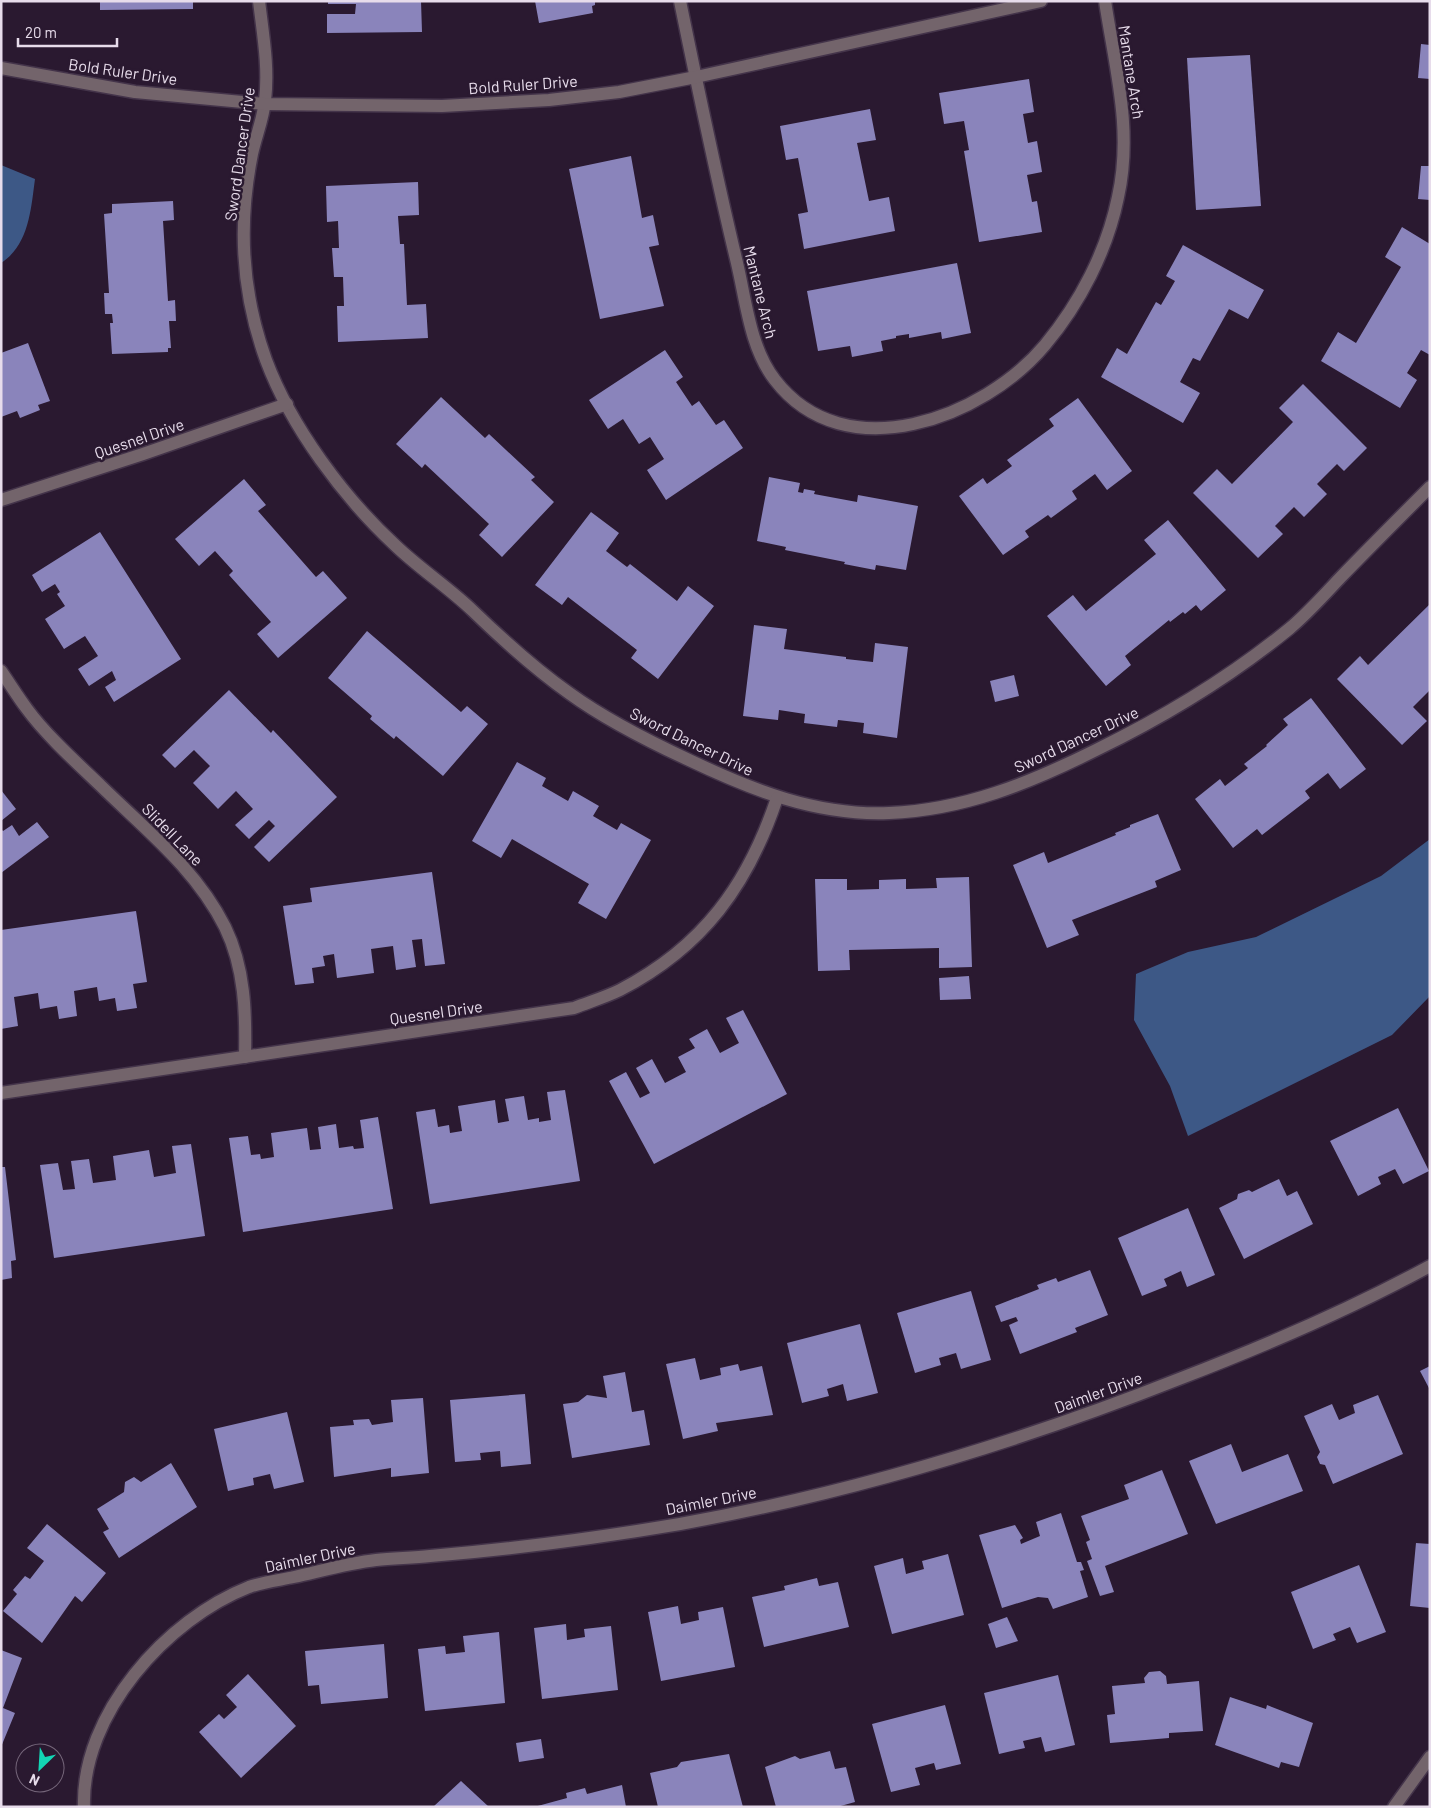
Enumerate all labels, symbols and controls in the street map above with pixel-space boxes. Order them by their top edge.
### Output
scale bar [18,15,116,47]
text: 20 m [25,23,57,41]
street label: Mantane Arch [1115,24,1149,120]
street label: Bold Ruler Drive [67,54,179,88]
street label: Bold Ruler Drive [468,71,578,97]
street label: Sword Dancer Drive [220,86,258,222]
street label: Mantane Arch [740,244,782,340]
street label: Quesnel Drive [92,414,186,462]
street label: Sword Dancer Drive [1011,702,1141,776]
street label: Sword Dancer Drive [627,703,757,779]
street label: Slidell Lane [139,799,207,869]
street label: Quesnel Drive [388,996,484,1028]
street label: Daimler Drive [1051,1367,1145,1417]
street label: Daimler Drive [664,1482,758,1518]
street label: Daimler Drive [263,1538,357,1576]
north arrow [15,1743,65,1793]
text: N [26,1771,42,1790]

